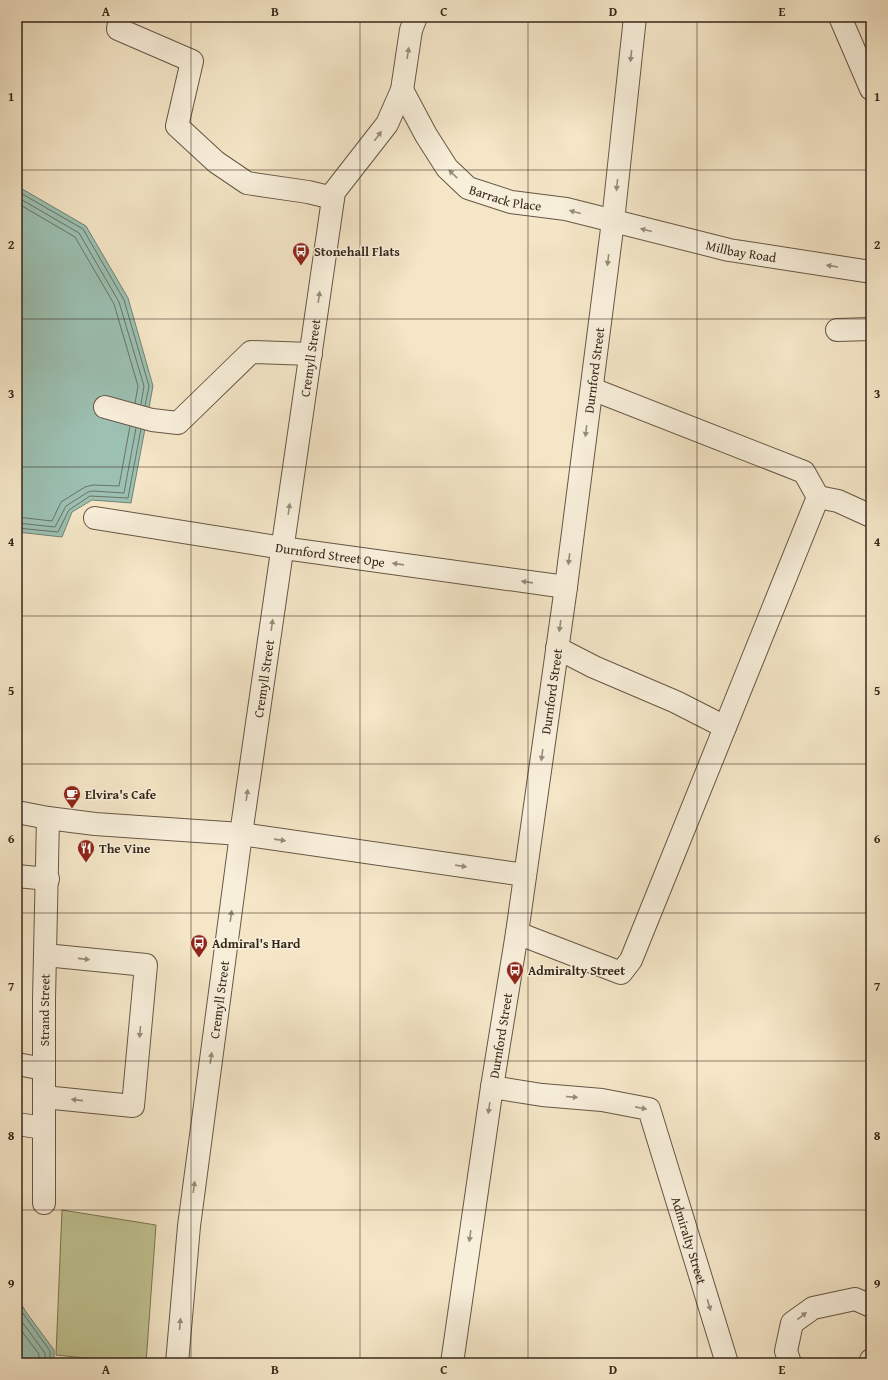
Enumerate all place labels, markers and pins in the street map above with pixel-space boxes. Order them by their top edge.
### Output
bus stop icon: Stonehall Flats [291,241,311,266]
place label: Stonehall Flats [314,242,400,261]
cafe icon: Elvira's Cafe [62,784,82,809]
place label: Elvira's Cafe [85,785,156,804]
restaurant icon: The Vine [76,838,96,863]
place label: The Vine [99,839,150,858]
bus stop icon: Admiral's Hard [189,933,209,958]
place label: Admiral's Hard [212,934,301,953]
bus stop icon: Admiralty Street [505,960,525,985]
place label: Admiralty Street [528,961,625,980]

